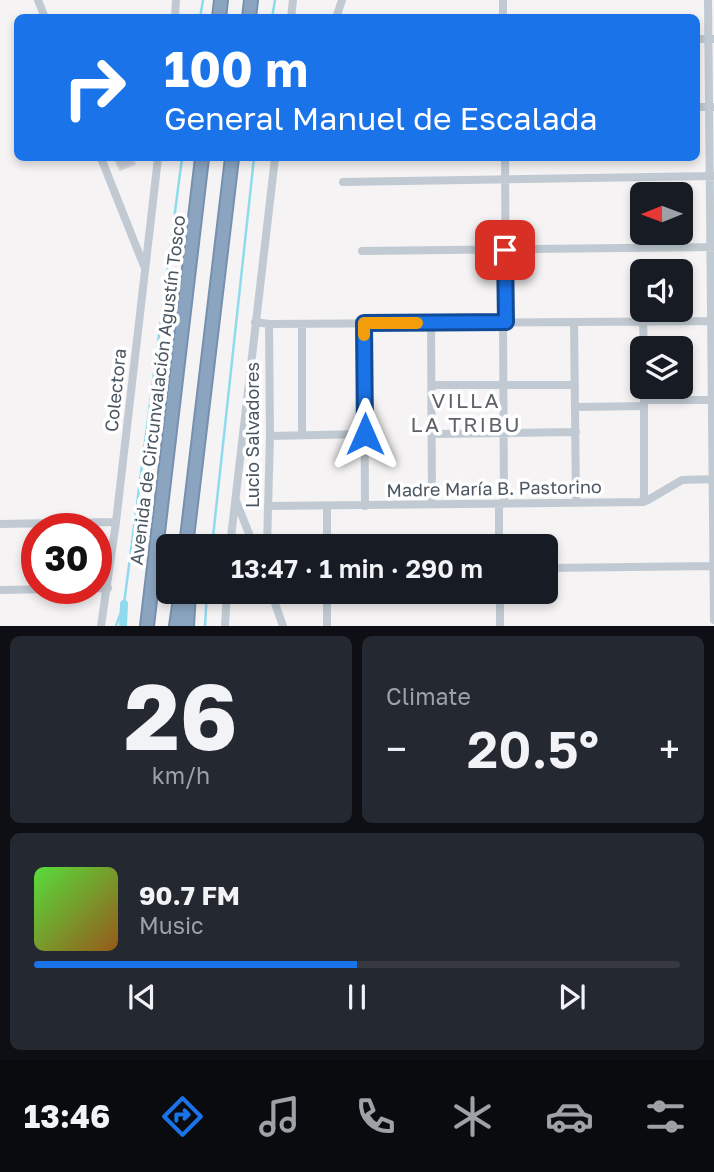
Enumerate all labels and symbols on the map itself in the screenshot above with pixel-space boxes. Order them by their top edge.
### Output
north arrow [630,182,693,245]
street label: Avenida de Circunvalación Agustín Tosco [125,214,189,566]
pin [475,220,535,280]
street label: Colectora [100,347,130,433]
street label: Lucio Salvadores [241,362,263,508]
district label: VILLA LA TRIBU [410,387,522,437]
position arrow [328,397,402,471]
street label: Madre María B. Pastorino [386,475,602,501]
speed limit sign: 30 [21,513,112,604]

